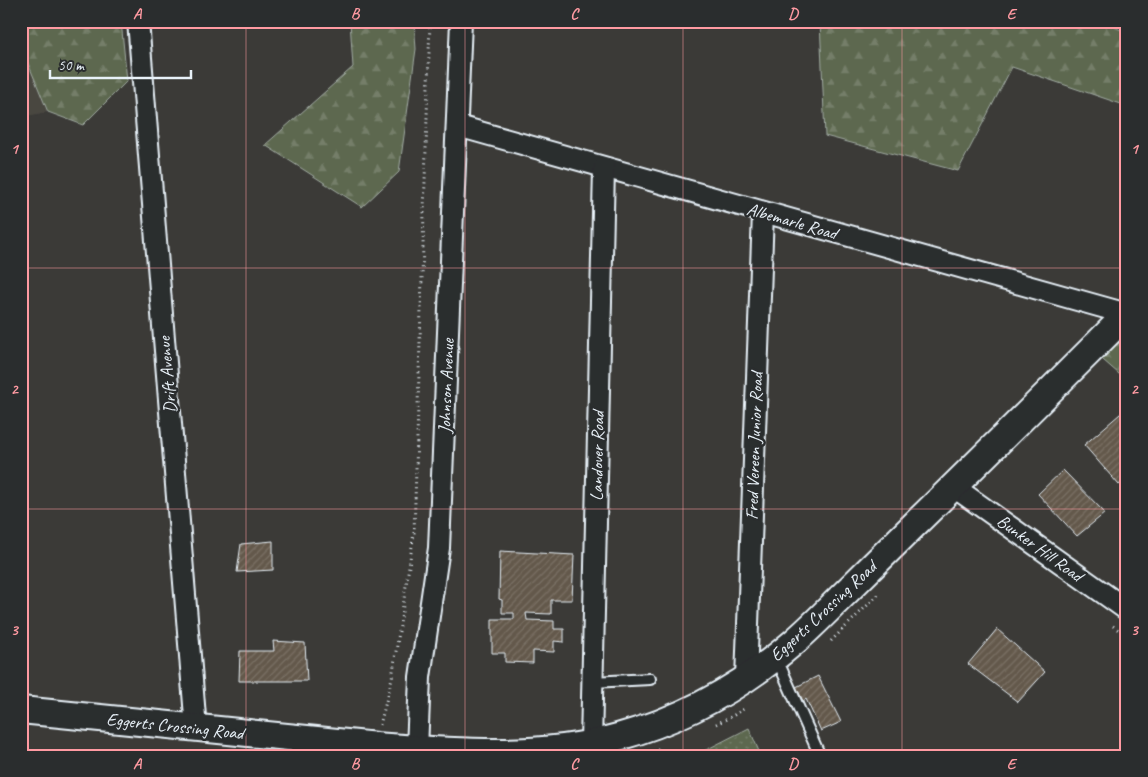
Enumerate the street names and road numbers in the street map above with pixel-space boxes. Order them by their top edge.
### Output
street label: Albemarle Road [744,198,842,245]
street label: Drift Avenue [153,335,181,414]
street label: Johnson Avenue [433,337,459,435]
street label: Fred Vereen Junior Road [740,369,768,520]
street label: Landover Road [585,408,609,501]
street label: Bunker Hill Road [993,509,1090,588]
street label: Eggerts Crossing Road [765,554,883,666]
street label: Eggerts Crossing Road [105,708,248,744]

